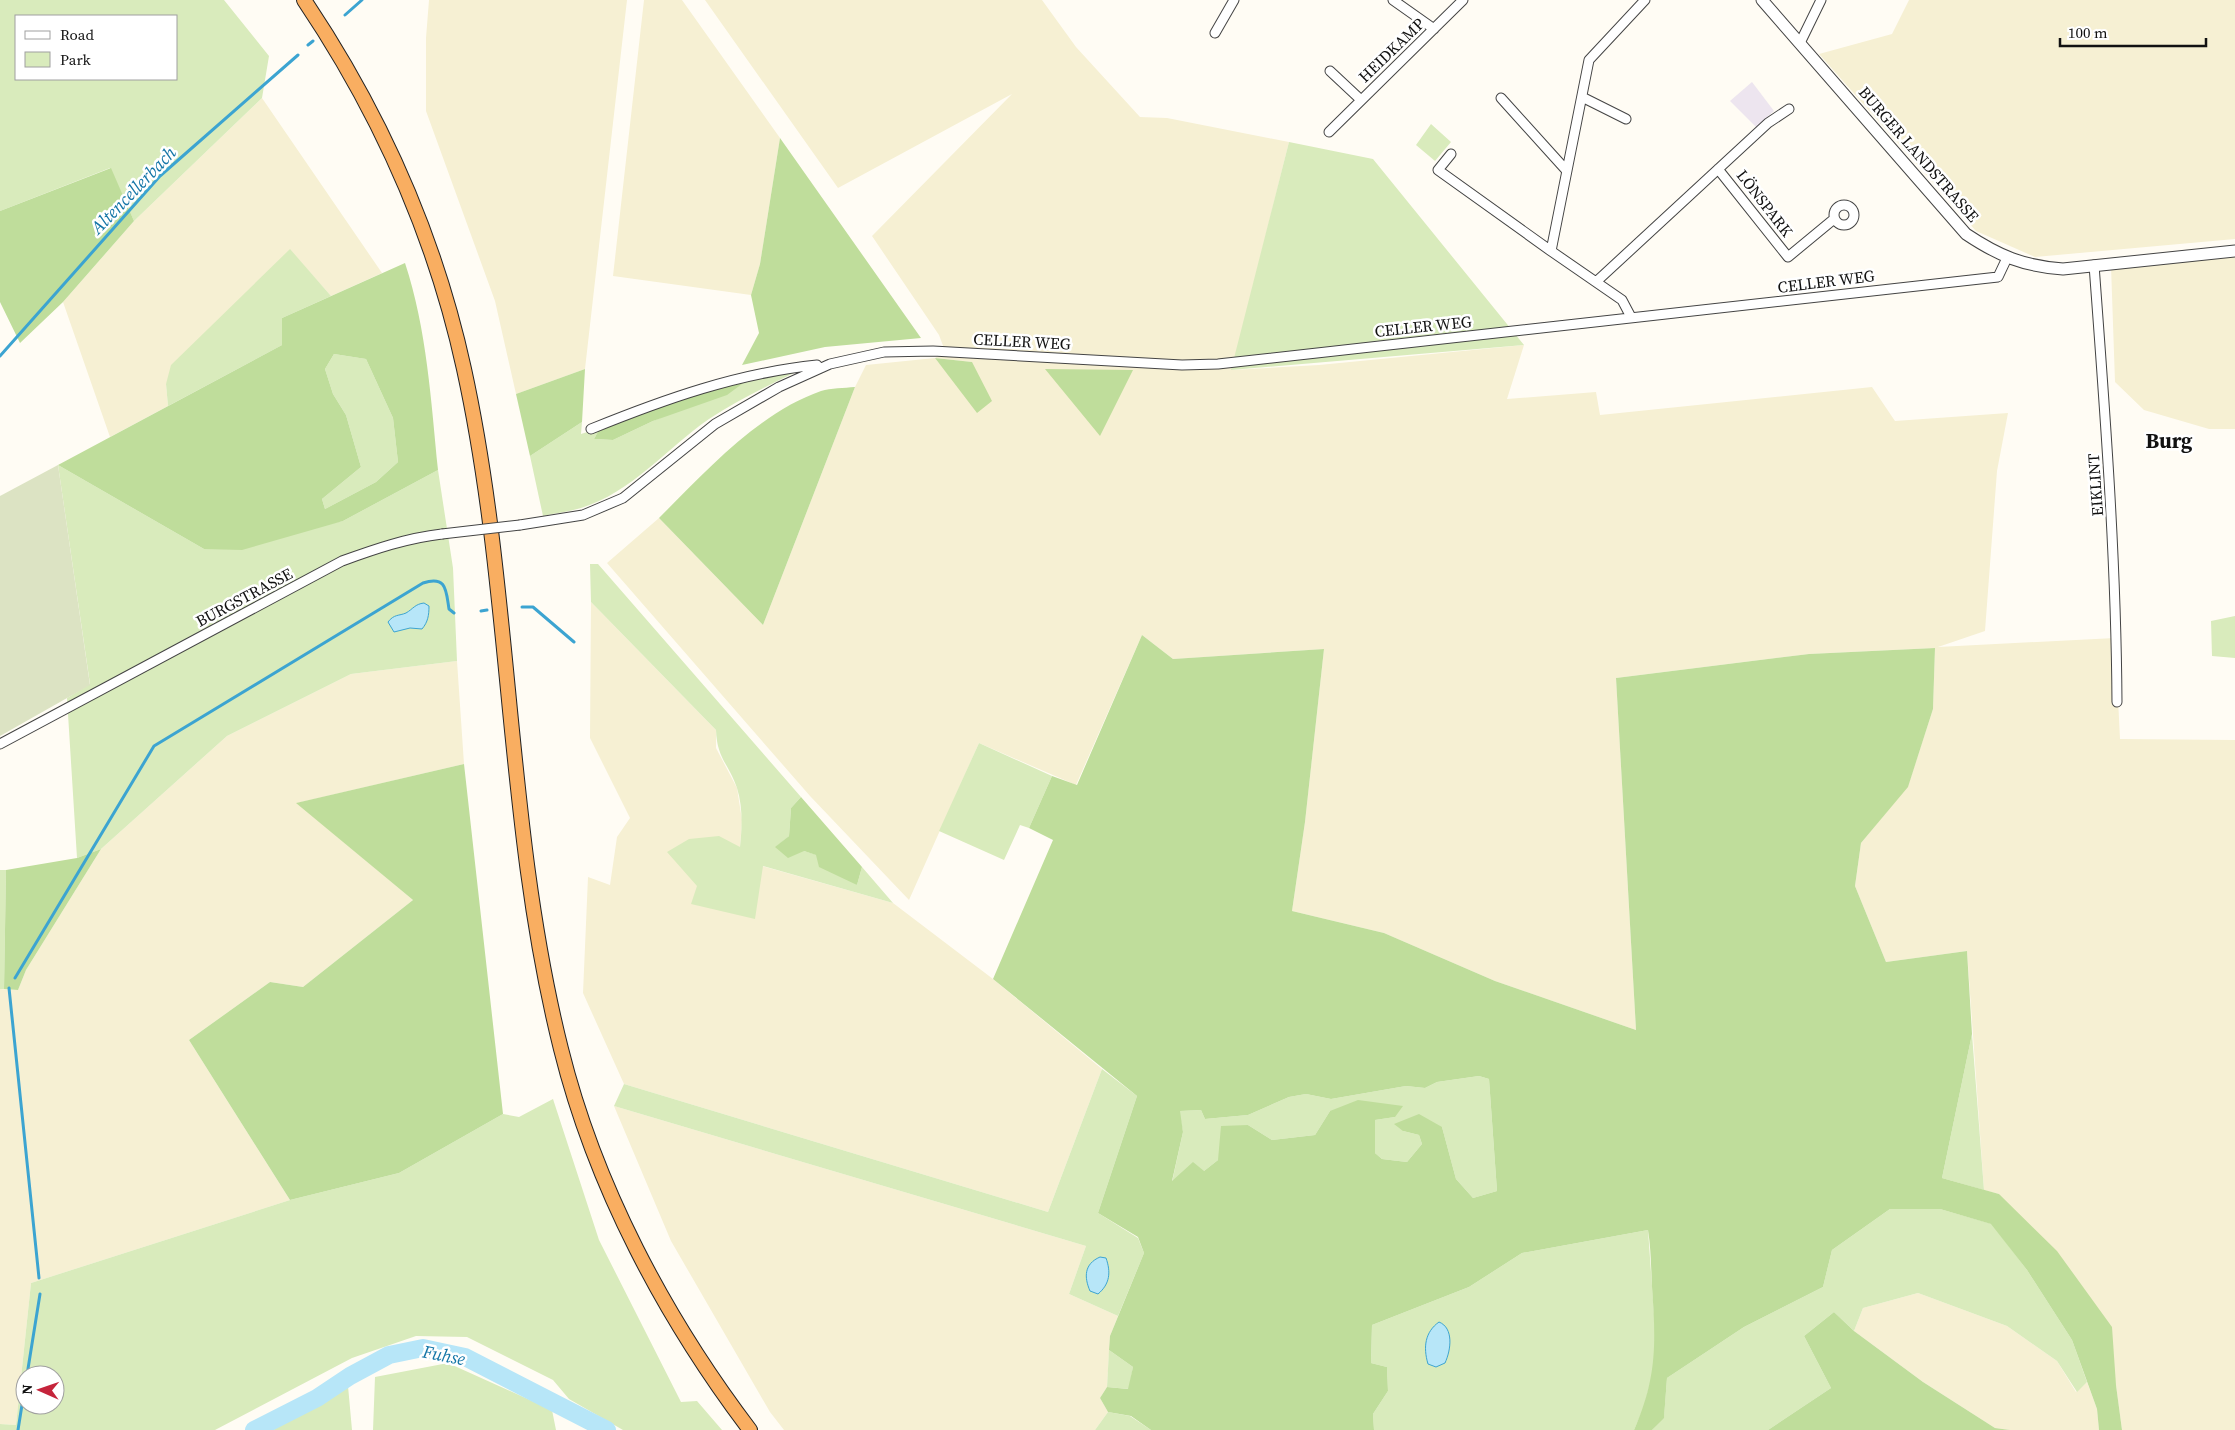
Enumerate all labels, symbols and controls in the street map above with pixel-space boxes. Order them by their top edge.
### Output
street label: HEIDKAMP [1353,12,1429,87]
legend [15,15,178,80]
scale bar [2060,15,2206,47]
text: 100 m [2068,22,2108,43]
text: Road [60,24,94,45]
text: Park [60,49,92,70]
street label: BURGER LANDSTRASSE [1854,81,1984,227]
water label: Altencellerbach [84,140,182,240]
street label: LÖNSPARK [1732,165,1798,241]
street label: CELLER WEG [1776,264,1876,298]
street label: CELLER WEG [1373,310,1473,342]
street label: CELLER WEG [973,327,1071,355]
district label: Burg [2146,426,2193,455]
street label: EIKLINT [2082,453,2108,517]
street label: BURGSTRASSE [192,562,296,632]
water label: Fuhse [420,1338,468,1371]
north arrow [15,1365,65,1415]
text: N [17,1384,37,1395]

